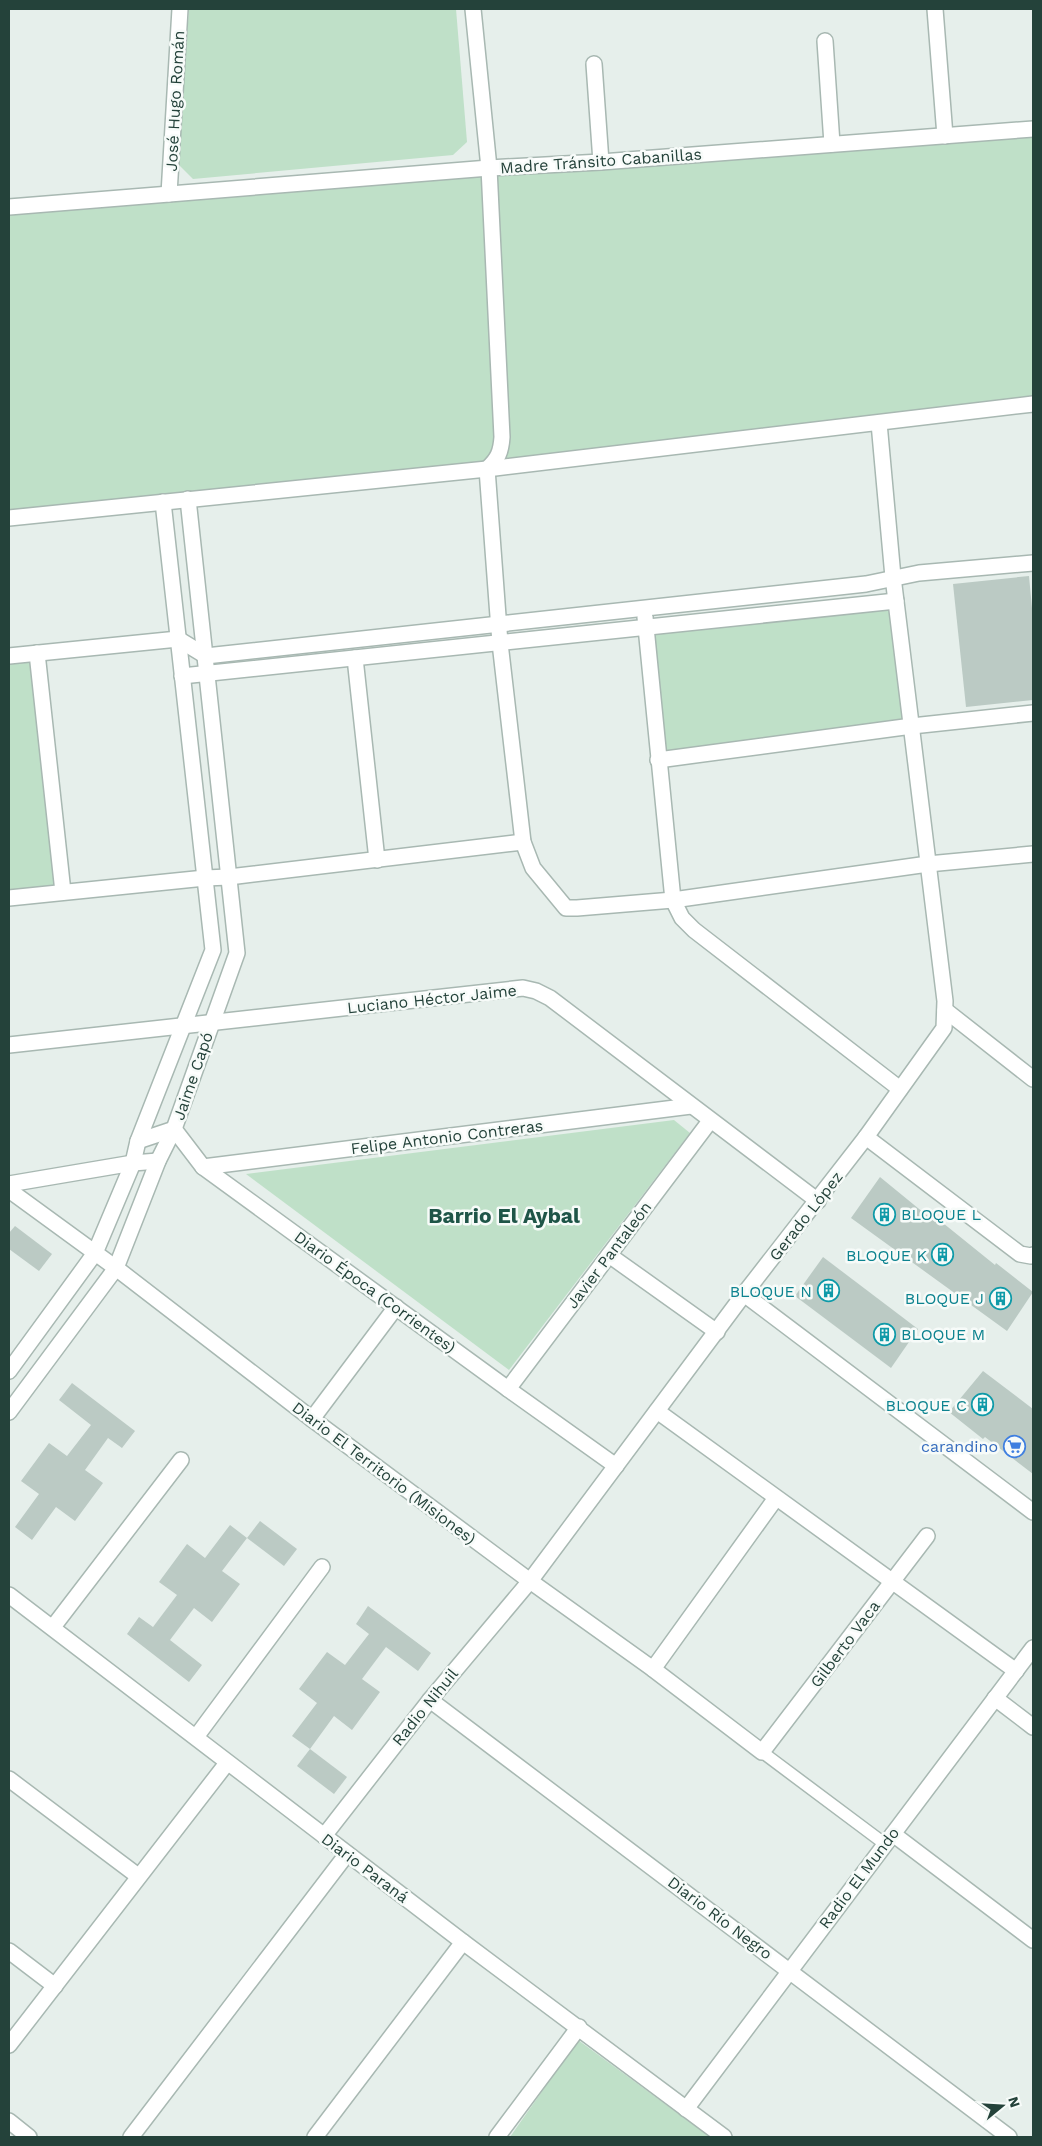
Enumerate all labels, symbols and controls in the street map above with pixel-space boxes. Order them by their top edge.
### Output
street label: José Hugo Román [162,30,188,172]
street label: Madre Tránsito Cabanillas [500,144,702,178]
street label: Luciano Héctor Jaime [346,981,518,1017]
street label: Jaime Capó [169,1030,217,1122]
street label: Felipe Antonio Contreras [350,1116,544,1158]
street label: Gerado López [765,1168,847,1264]
street label: Javier Pantaleón [563,1198,655,1312]
building icon: BLOQUE L [873,1202,897,1226]
district label: Barrio El Aybal [428,1203,580,1228]
place label: BLOQUE L [901,1205,982,1224]
street label: Diario Época (Corrientes) [291,1227,459,1357]
building icon: BLOQUE K [931,1243,955,1267]
place label: BLOQUE K [846,1246,927,1265]
building icon: BLOQUE N [816,1279,840,1303]
place label: BLOQUE N [730,1282,812,1301]
building icon: BLOQUE J [988,1286,1012,1310]
place label: BLOQUE J [905,1289,984,1308]
building icon: BLOQUE M [873,1322,897,1346]
place label: BLOQUE M [901,1325,985,1344]
building icon: BLOQUE C [971,1393,995,1417]
place label: BLOQUE C [885,1396,967,1415]
street label: Diario El Territorio (Misiones) [288,1398,480,1548]
supermarket icon: carandino [1002,1434,1026,1458]
place label: carandino [921,1437,998,1456]
street label: Gilberto Vaca [806,1597,884,1691]
street label: Radio Nihuil [388,1664,462,1749]
street label: Radio El Mundo [815,1824,903,1932]
street label: Diario Paraná [318,1829,412,1907]
street label: Diario Río Negro [664,1873,776,1963]
north arrow [977,2081,1027,2131]
text: N [1005,2095,1024,2109]

